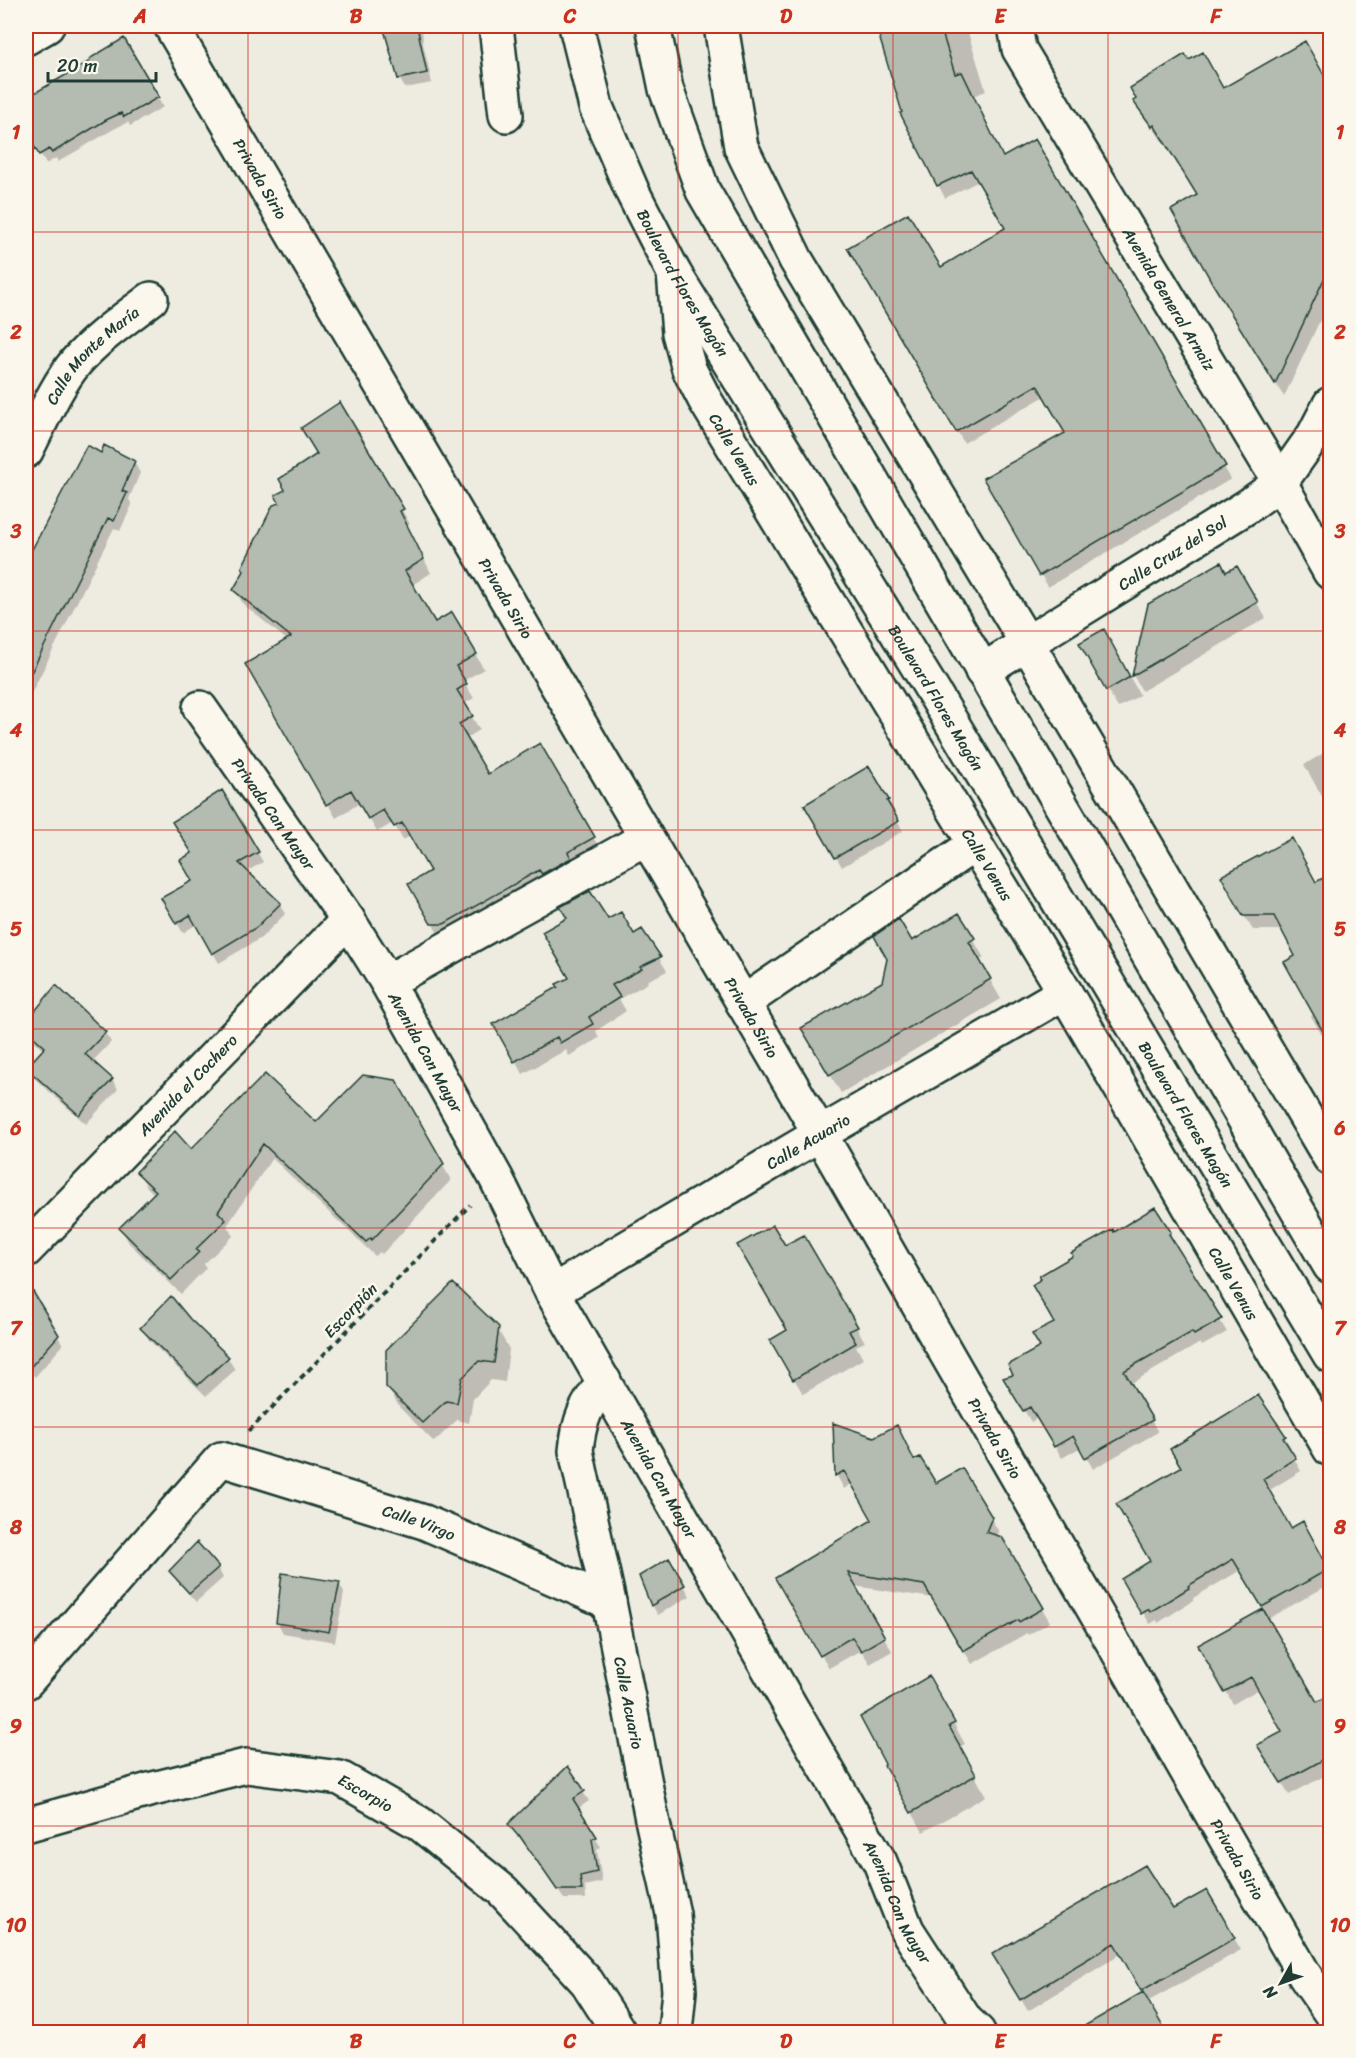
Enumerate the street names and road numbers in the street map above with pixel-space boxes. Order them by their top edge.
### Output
street label: Privada Sirio [225,133,295,225]
street label: Boulevard Flores Magón [628,204,737,363]
street label: Avenida General Arnaiz [1114,221,1224,377]
street label: Calle Monte María [38,299,146,410]
street label: Calle Venus [701,407,768,492]
street label: Calle Cruz del Sol [1112,508,1234,599]
street label: Privada Sirio [470,552,541,645]
street label: Boulevard Flores Magón [880,619,992,777]
street label: Privada Can Mayor [224,752,324,878]
street label: Calle Venus [953,822,1021,908]
street label: Privada Sirio [716,971,787,1064]
street label: Avenida Can Mayor [380,985,472,1120]
street label: Avenida el Cochero [130,1027,245,1144]
street label: Boulevard Flores Magón [1130,1036,1241,1194]
street label: Calle Acuario [760,1105,856,1178]
street label: Calle Venus [1200,1241,1267,1327]
street label: Escorpión [316,1275,385,1345]
street label: Privada Sirio [960,1392,1030,1485]
street label: Avenida Can Mayor [612,1412,706,1546]
street label: Calle Virgo [379,1496,460,1549]
street label: Calle Acuario [605,1654,652,1752]
street label: Escorpio [332,1766,399,1820]
street label: Privada Sirio [1202,1813,1272,1906]
street label: Avenida Can Mayor [854,1833,940,1971]

